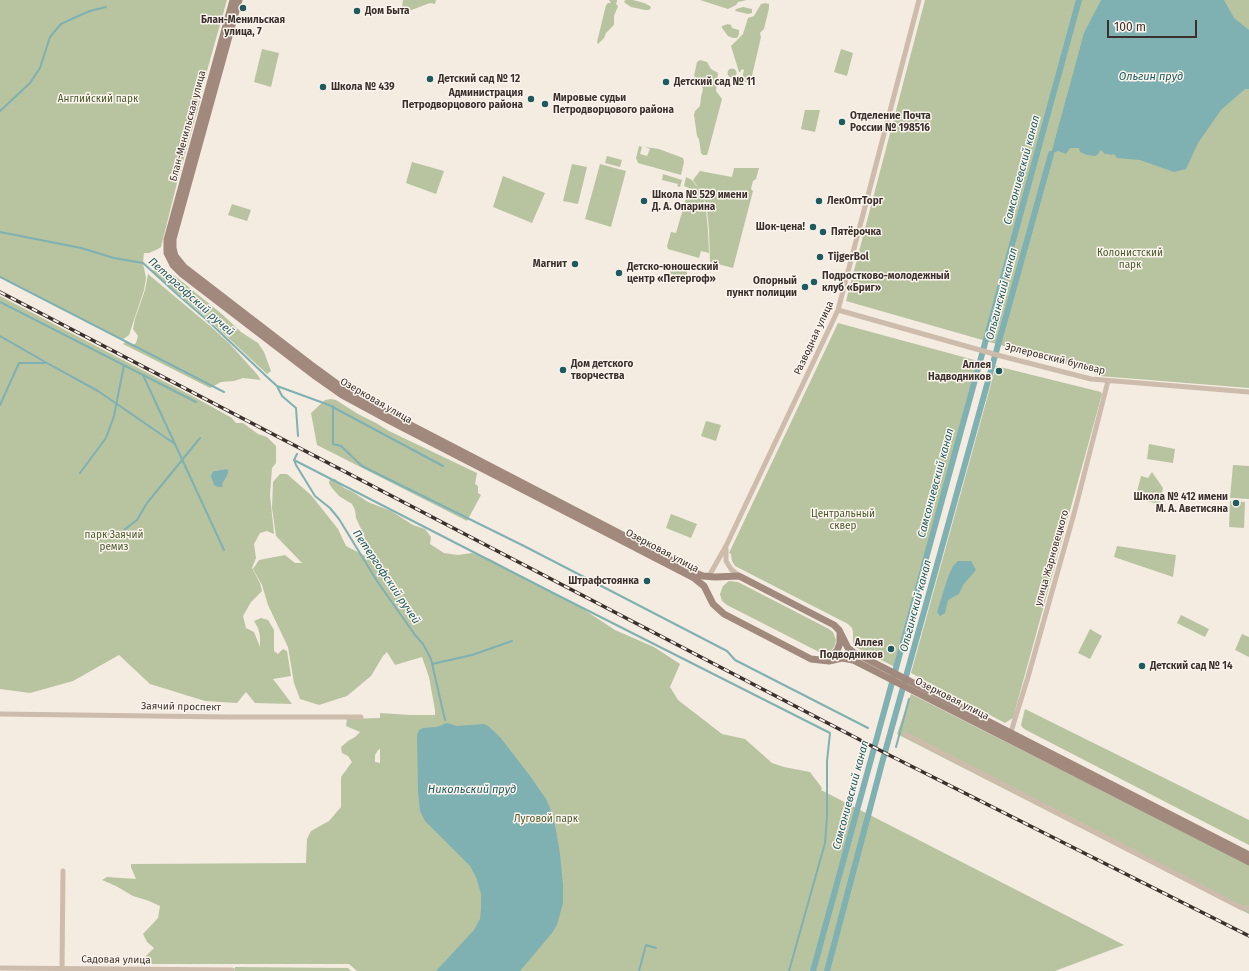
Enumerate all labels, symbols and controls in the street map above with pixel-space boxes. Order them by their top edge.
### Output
marker: Блан-Менильская улица, 7 [238,3,248,13]
place label: Дом Быта [365,5,410,17]
marker: Дом Быта [352,6,362,16]
scale bar [1109,12,1199,38]
place label: Блан-Менильская улица, 7 [201,14,285,38]
text: 100 m [1114,20,1146,34]
street label: Блан-Менильская улица [167,69,209,183]
water label: Ольгин пруд [1119,70,1183,84]
place label: Детский сад № 12 [438,73,520,85]
marker: Детский сад № 12 [425,74,435,84]
place label: Детский сад № 11 [674,76,755,88]
marker: Детский сад № 11 [661,77,671,87]
place label: Школа № 439 [331,81,395,93]
marker: Школа № 439 [318,82,328,92]
place label: Администрация Петродворцового района [402,87,523,110]
place label: Мировые судьи Петродворцового района [553,92,674,116]
park label: Английский парк [58,93,138,105]
marker: Администрация Петродворцового района [526,94,536,104]
marker: Мировые судьи Петродворцового района [540,99,550,109]
place label: Отделение Почта России № 198516 [850,110,931,134]
water label: Самсониевский канал [1001,114,1043,226]
marker: Отделение Почта России № 198516 [837,117,847,127]
place label: Школа № 529 имени Д. А. Опарина [652,189,748,212]
place label: ЛекОптТорг [827,195,883,207]
marker: Школа № 529 имени Д. А. Опарина [639,196,649,206]
marker: ЛекОптТорг [814,196,824,206]
place label: Шок-цена! [756,221,805,233]
marker: Шок-цена! [808,222,818,232]
place label: Пятёрочка [831,226,881,238]
marker: Пятёрочка [818,227,828,237]
water label: Ольгинский канал [983,247,1021,341]
park label: Колонистский парк [1097,247,1163,270]
place label: TijgerBol [828,251,869,263]
marker: TijgerBol [815,252,825,262]
water label: Петергофский ручей [145,255,237,339]
place label: Магнит [533,258,567,270]
marker: Магнит [570,259,580,269]
place label: Детско-юношеский центр «Петергоф» [627,261,718,284]
marker: Детско-юношеский центр «Петергоф» [614,268,624,278]
place label: Подростково-молодежный клуб «Бриг» [822,270,950,294]
place label: Опорный пункт полиции [727,275,797,298]
marker: Подростково-молодежный клуб «Бриг» [809,277,819,287]
marker: Опорный пункт полиции [800,282,810,292]
street label: Разводная улица [792,299,836,377]
street label: Эрлеровский бульвар [1004,341,1106,377]
place label: Дом детского творчества [571,358,633,382]
place label: Аллея Надводников [928,359,991,382]
marker: Дом детского творчества [558,365,568,375]
marker: Аллея Надводников [994,366,1004,376]
street label: Озерковая улица [338,376,414,426]
water label: Самсониевский канал [915,427,957,539]
place label: Школа № 412 имени М. А. Аветисяна [1134,491,1228,514]
marker: Школа № 412 имени М. А. Аветисяна [1231,498,1241,508]
park label: Центральный сквер [811,508,875,532]
street label: улица Жарновецкого [1033,509,1071,607]
water label: Петергофский ручей [350,527,422,627]
street label: Озерковая улица [623,527,701,575]
park label: парк Заячий ремиз [85,529,143,552]
water label: Ольгинский канал [897,559,935,653]
place label: Штрафстоянка [568,575,639,587]
marker: Штрафстоянка [642,576,652,586]
place label: Аллея Подводников [820,637,883,660]
marker: Аллея Подводников [886,644,896,654]
place label: Детский сад № 14 [1150,660,1233,672]
marker: Детский сад № 14 [1137,661,1147,671]
street label: Озерковая улица [913,675,991,723]
street label: Заячий проспект [141,700,221,714]
water label: Самсониевский канал [830,739,872,851]
water label: Никольский пруд [428,783,516,797]
park label: Луговой парк [514,813,578,825]
street label: Садовая улица [81,953,151,967]

